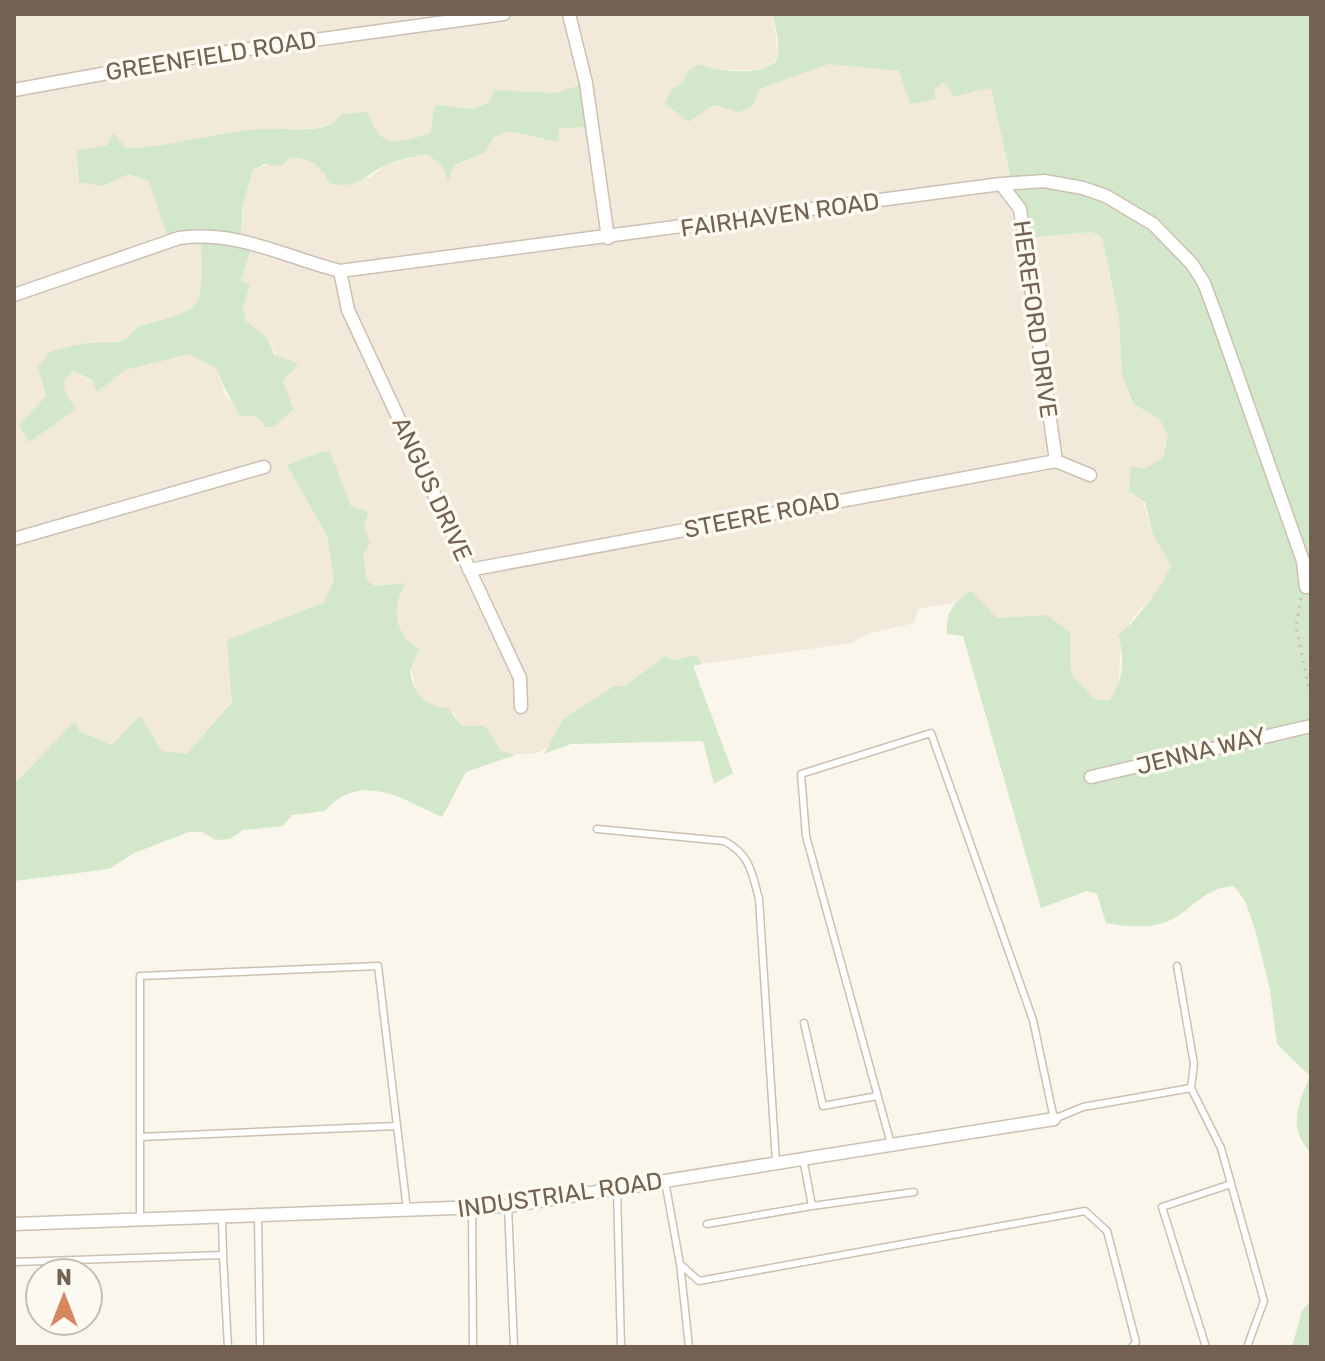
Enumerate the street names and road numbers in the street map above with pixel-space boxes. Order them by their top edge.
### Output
street label: GREENFIELD ROAD [104,26,318,86]
street label: FAIRHAVEN ROAD [679,187,881,243]
street label: HEREFORD DRIVE [1007,218,1063,420]
street label: ANGUS DRIVE [386,412,478,566]
street label: STEERE ROAD [682,486,842,544]
street label: JENNA WAY [1133,721,1269,781]
street label: INDUSTRIAL ROAD [456,1167,664,1223]

